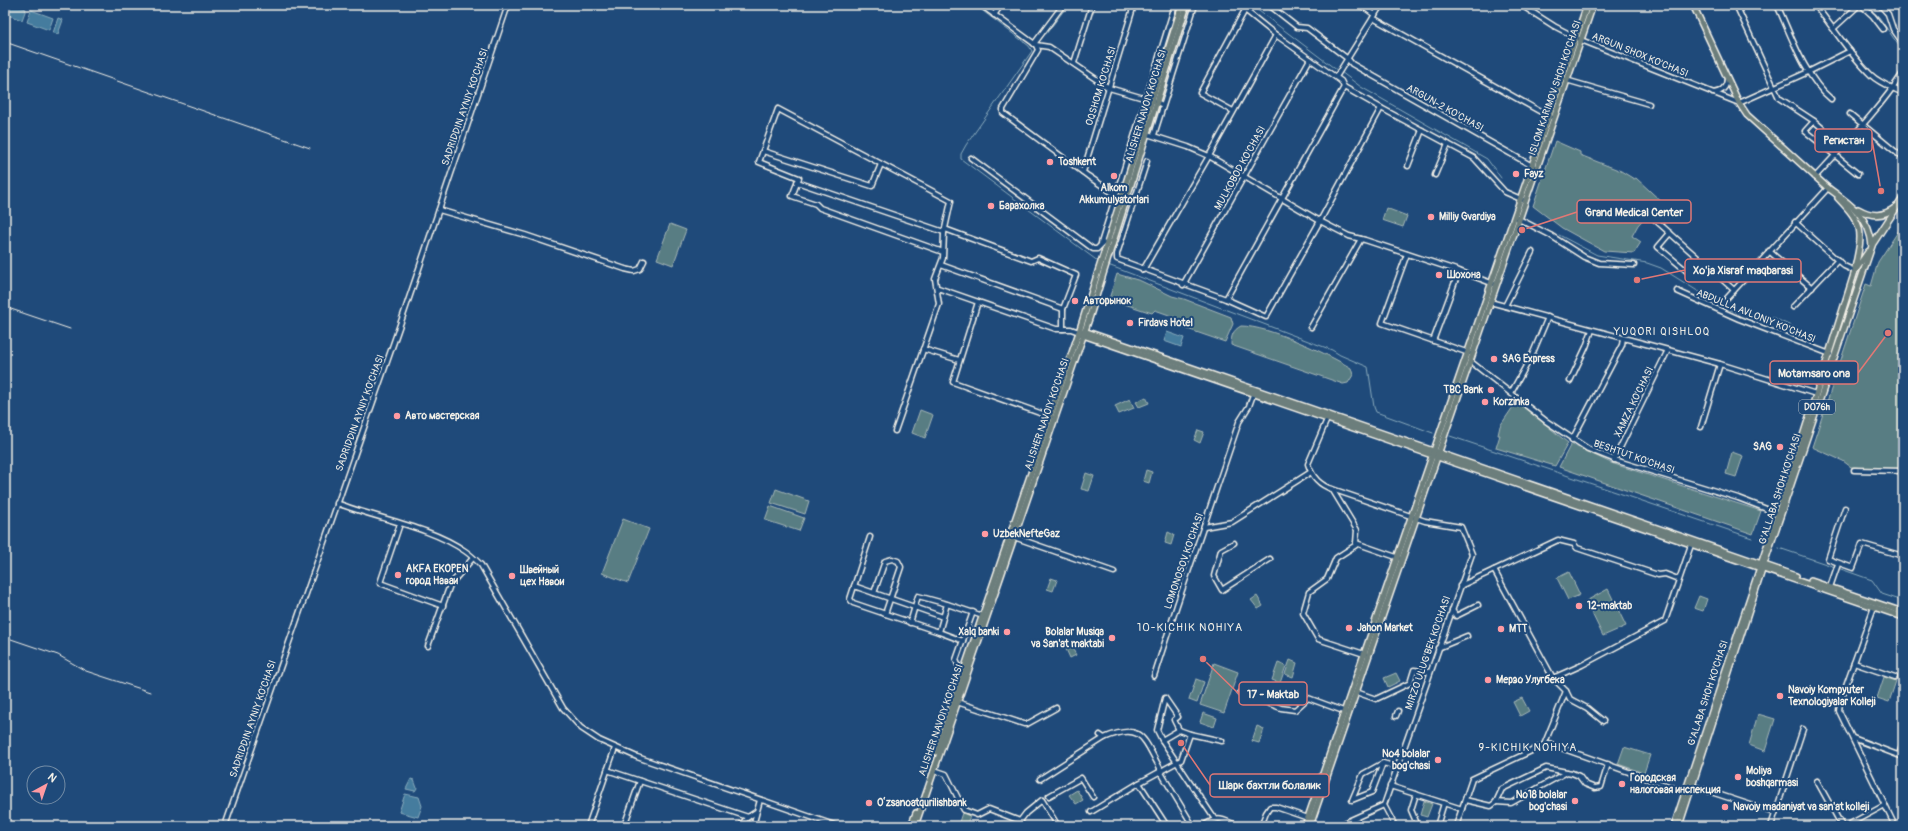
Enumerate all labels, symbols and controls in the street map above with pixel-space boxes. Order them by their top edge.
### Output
street label: ISLOM KARIMOV SHOH KO'CHASI [1526,19,1584,157]
street label: ARGUN SHOX KO'CHASI [1590,30,1690,80]
street label: OQSHOM KO'CHASI [1083,45,1119,127]
street label: SADRIDDIN AYNIY KO'CHASI [439,47,491,167]
street label: ALISHER NAVOIY KO'CHASI [1123,48,1169,164]
street label: ARGUN-2 KO'CHASI [1404,82,1486,134]
street label: MULKOBOD KO'CHASI [1212,124,1268,212]
callout: Регистан [1815,129,1872,152]
text: Регистан [1823,134,1865,147]
place label: Toshkent [1057,156,1097,168]
marker: Toshkent [1045,157,1055,167]
place label: Fayz [1524,168,1544,180]
marker: Fayz [1511,169,1521,179]
marker: Alkom Akkumulyatorlari [1109,171,1119,181]
place label: Alkom Akkumulyatorlari [1079,182,1149,206]
place label: Барахолка [999,200,1045,212]
callout: Grand Medical Center [1577,200,1691,223]
marker: Барахолка [986,201,996,211]
text: Grand Medical Center [1585,206,1684,219]
place label: Milliy Gvardiya [1439,211,1496,223]
marker: Milliy Gvardiya [1426,212,1436,222]
callout: Xo'ja Xisraf maqbarasi [1685,259,1801,282]
text: Xo'ja Xisraf maqbarasi [1693,264,1793,277]
place label: Шохона [1446,269,1481,281]
marker: Шохона [1434,270,1444,280]
street label: ABDULLA AVLONIY KO'CHASI [1695,287,1817,345]
place label: Авторынок [1083,295,1132,307]
marker: Авторынок [1070,296,1080,306]
place label: Firdavs Hotel [1138,317,1193,329]
marker: Firdavs Hotel [1125,318,1135,328]
district label: YUQORI QISHLOQ [1613,325,1710,338]
street label: SADRIDDIN AYNIY KO'CHASI [333,353,387,473]
place label: SAG Express [1502,353,1555,365]
marker: SAG Express [1489,354,1499,364]
street label: ALISHER NAVOIY KO'CHASI [1022,357,1072,471]
callout: Motamsaro ona [1770,361,1858,384]
street label: XAMZA KO'CHASI [1612,365,1656,439]
text: Motamsaro ona [1778,367,1850,380]
place label: TBC Bank [1443,384,1484,396]
marker: TBC Bank [1486,385,1496,395]
place label: Korzinka [1493,396,1530,408]
marker: Korzinka [1480,397,1490,407]
road number: D076h [1799,400,1835,414]
place label: Авто мастерская [405,410,480,422]
marker: Авто мастерская [392,411,402,421]
street label: G'ALLABA SHOH KO'CHASI [1756,432,1804,546]
street label: BESHTUT KO'CHASI [1592,438,1676,476]
place label: SAG [1753,441,1772,453]
marker: SAG [1775,442,1785,452]
street label: LOMONOSOV KO'CHASI [1162,511,1206,611]
place label: UzbekNefteGaz [993,528,1061,540]
marker: UzbekNefteGaz [980,529,990,539]
place label: AKFA EKOPEN город Наваи [405,563,469,587]
place label: Швейный цех Навои [519,564,565,588]
marker: AKFA EKOPEN город Наваи [393,570,403,580]
marker: Швейный цех Навои [507,571,517,581]
street label: MIRZO ULUG'BEK KO'CHASI [1403,594,1453,712]
place label: 12-maktab [1587,600,1632,612]
marker: 12-maktab [1574,601,1584,611]
district label: 10-KICHIK NOHIYA [1137,621,1243,634]
place label: Jahon Market [1357,622,1414,634]
marker: Jahon Market [1344,623,1354,633]
place label: MTT [1509,623,1528,635]
marker: MTT [1496,624,1506,634]
place label: Xalq banki [959,626,999,638]
place label: Bolalar Musiqa va San'at maktabi [1030,626,1104,650]
marker: Xalq banki [1002,627,1012,637]
marker: Bolalar Musiqa va San'at maktabi [1107,633,1117,643]
street label: G'ALABA SHOH KO'CHASI [1685,639,1731,747]
street label: SADRIDDIN AYNIY KO'CHASI [227,659,279,779]
street label: ALISHER NAVOIY KO'CHASI [916,663,966,777]
place label: Мерзо Улугбека [1496,674,1565,686]
marker: Мерзо Улугбека [1483,675,1493,685]
callout: 17 - Maktab [1239,682,1307,705]
place label: Navoiy Kompyuter Texnologiyalar Kolleji [1787,684,1876,708]
text: 17 - Maktab [1247,688,1300,701]
marker: Navoiy Kompyuter Texnologiyalar Kolleji [1775,691,1785,701]
district label: 9-KICHIK NOHIYA [1479,741,1577,754]
place label: №4 bolalar bog'chasi [1382,748,1430,772]
marker: №4 bolalar bog'chasi [1433,755,1443,765]
north arrow [26,765,66,805]
place label: Moliya boshqarmasi [1746,765,1798,789]
text: N [45,770,60,785]
place label: Городская налоговая инспекция [1630,772,1721,796]
marker: Moliya boshqarmasi [1733,772,1743,782]
callout: Шарк бахтли болалик [1210,774,1329,797]
text: Шарк бахтли болалик [1218,779,1321,792]
marker: Городская налоговая инспекция [1617,779,1627,789]
place label: №18 bolalar bog'chasi [1516,789,1567,813]
place label: Oʻzsanoatqurilishbank [877,796,968,809]
marker: №18 bolalar bog'chasi [1570,796,1580,806]
marker: Oʻzsanoatqurilishbank [864,798,874,808]
place label: Navoiy madaniyat va san'at kolleji [1733,801,1869,813]
marker: Navoiy madaniyat va san'at kolleji [1720,802,1730,812]

